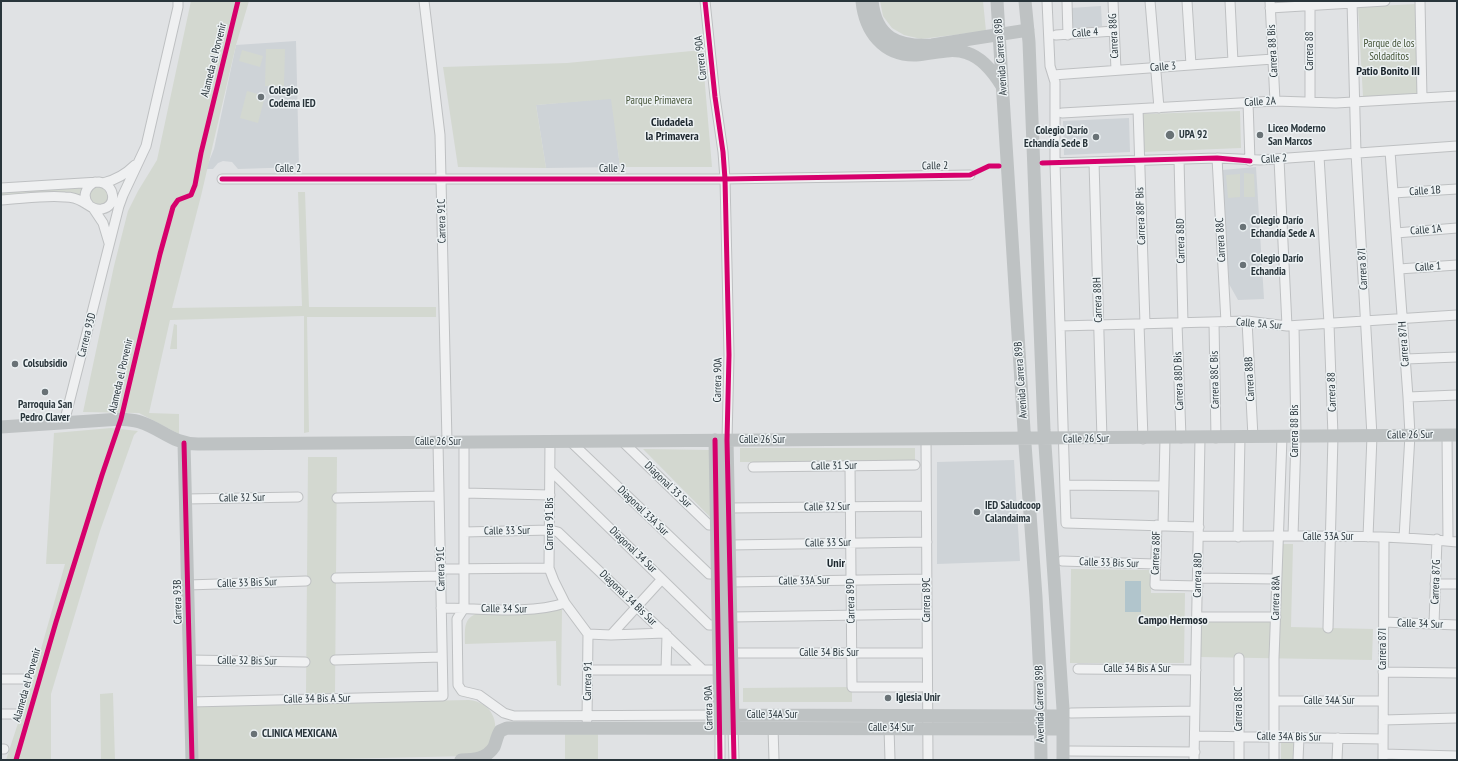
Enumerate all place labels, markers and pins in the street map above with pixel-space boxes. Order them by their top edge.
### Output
place label: Colegio Codema IED [269,84,316,110]
marker: Colegio Codema IED [256,92,266,102]
place label: Liceo Moderno San Marcos [1268,122,1326,148]
place label: Colegio Darío Echandía Sede B [1024,124,1088,150]
place label: UPA 92 [1179,128,1207,142]
marker: UPA 92 [1164,129,1176,141]
marker: Liceo Moderno San Marcos [1255,130,1265,140]
marker: Colegio Darío Echandía Sede B [1091,132,1101,142]
place label: Colegio Darío Echandía Sede A [1251,214,1315,240]
marker: Colegio Darío Echandía Sede A [1238,222,1248,232]
place label: Colegio Darío Echandia [1251,252,1304,278]
marker: Colegio Darío Echandia [1238,260,1248,270]
place label: Colsubsidio [23,357,67,371]
marker: Colsubsidio [10,359,20,369]
marker: Parroquia San Pedro Claver [40,387,50,397]
place label: Parroquia San Pedro Claver [18,398,72,424]
place label: IED Saludcoop Calandaima [985,499,1041,525]
marker: IED Saludcoop Calandaima [972,507,982,517]
place label: Iglesia Unir [896,691,940,705]
marker: Iglesia Unir [883,693,893,703]
place label: CLINICA MEXICANA [262,727,337,741]
marker: CLINICA MEXICANA [249,729,259,739]

